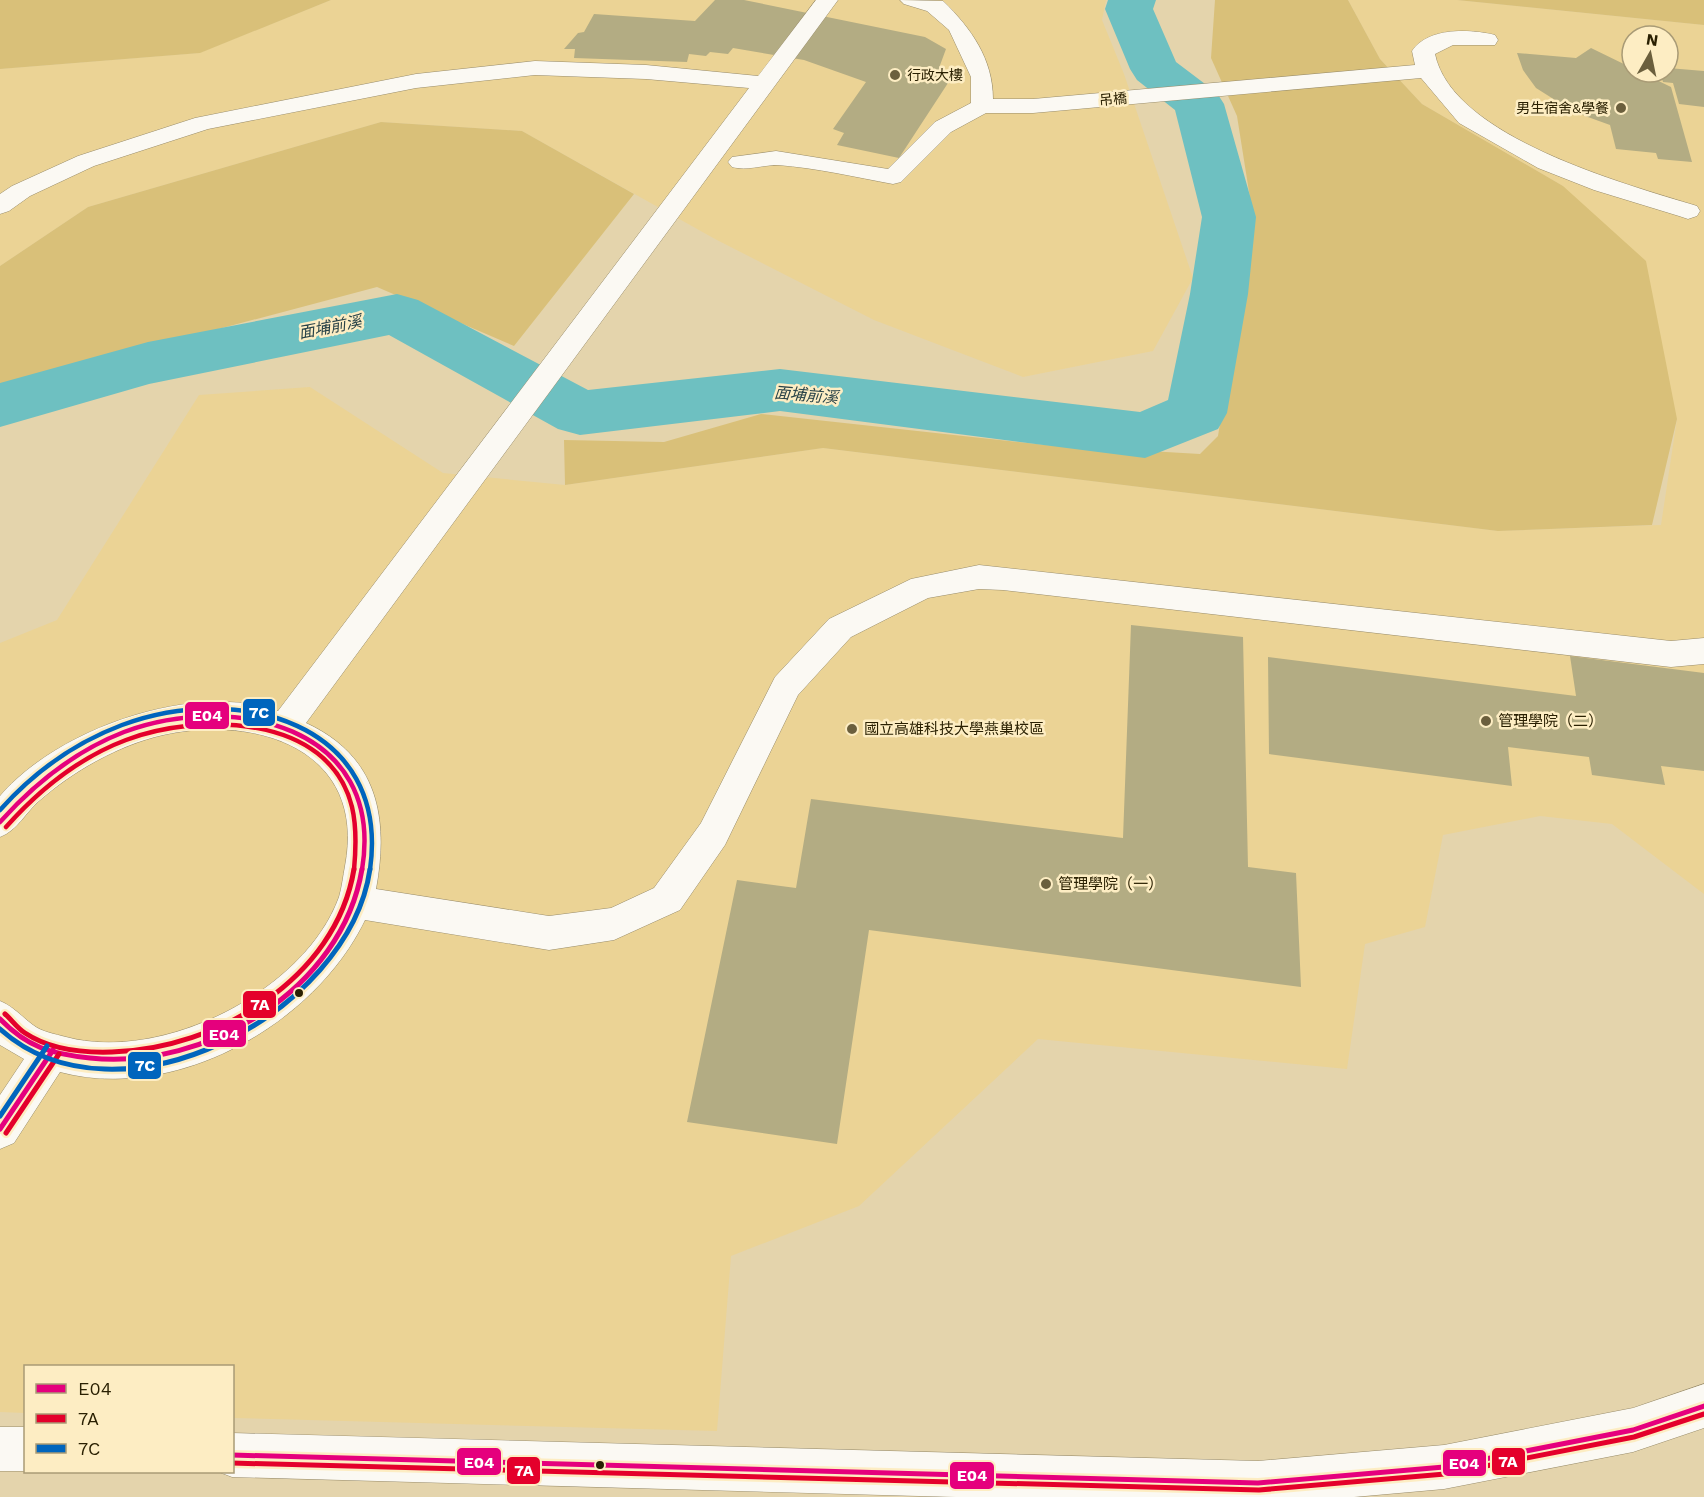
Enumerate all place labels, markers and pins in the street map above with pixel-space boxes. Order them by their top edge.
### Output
place label: 行政大樓 [907,67,963,83]
marker: 行政大樓 [888,68,902,82]
place label: 男生宿舍&學餐 [1516,100,1609,116]
marker: 男生宿舍&學餐 [1614,101,1628,115]
place label: 管理學院（二） [1498,712,1603,730]
marker: 管理學院（二） [1479,714,1493,728]
place label: 國立高雄科技大學燕巢校區 [864,720,1044,738]
marker: 國立高雄科技大學燕巢校區 [845,722,859,736]
place label: 管理學院（一） [1058,875,1163,893]
marker: 管理學院（一） [1039,877,1053,891]
unlabelled marker [293,987,305,999]
unlabelled marker [594,1459,606,1471]

